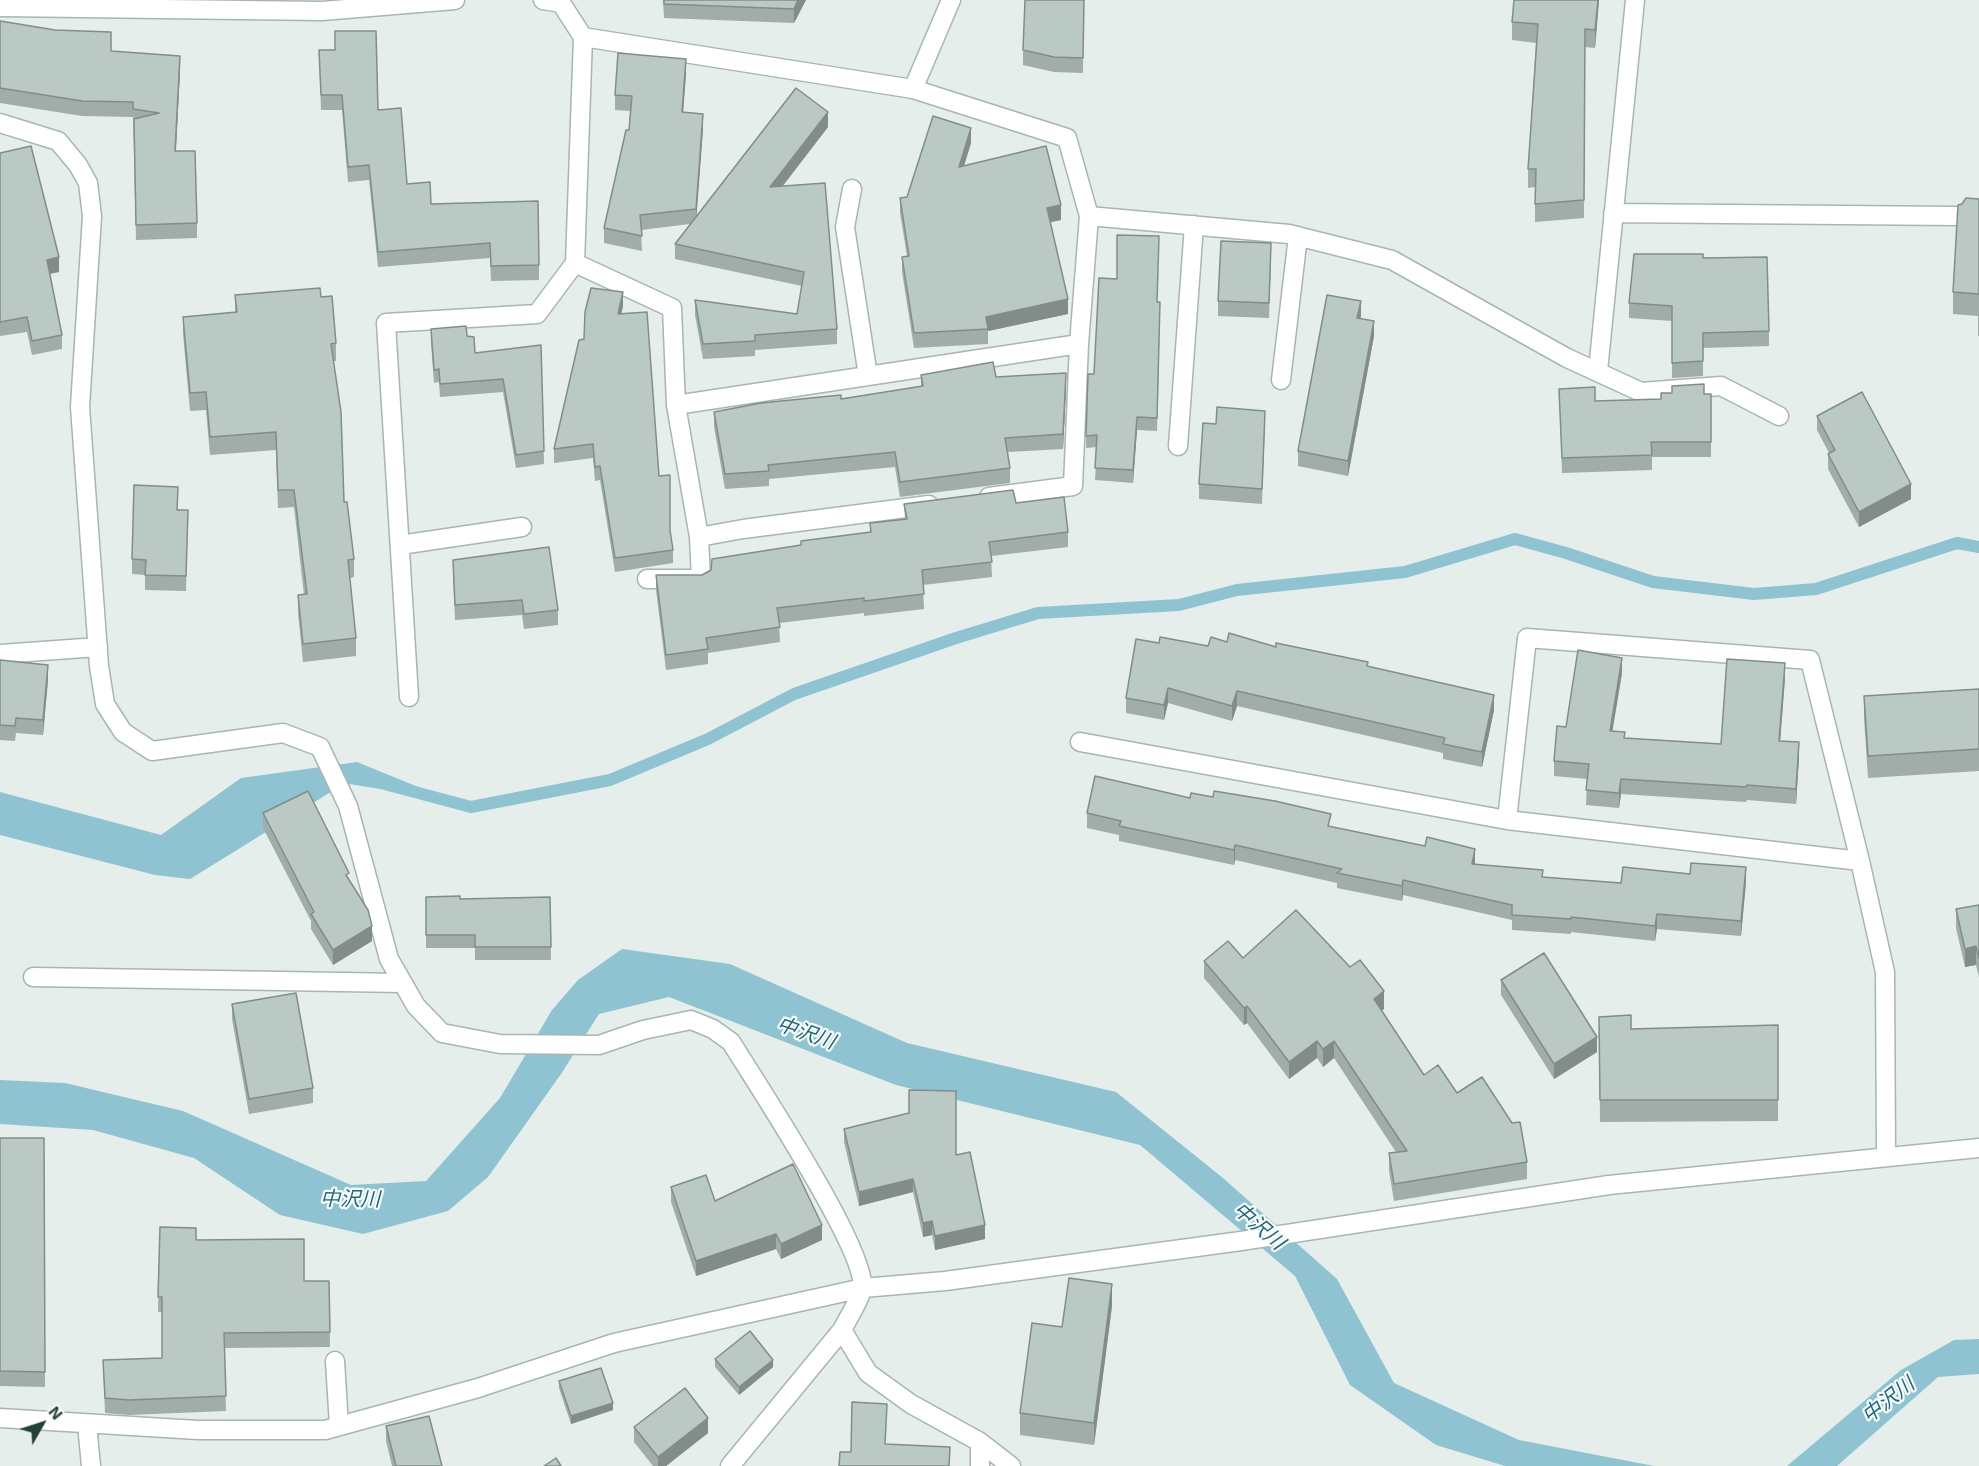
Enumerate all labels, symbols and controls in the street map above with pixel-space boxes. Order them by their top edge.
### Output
water label: 中沢川 [774,1012,838,1054]
water label: 中沢川 [320,1186,380,1212]
water label: 中沢川 [1228,1197,1290,1255]
water label: 中沢川 [1857,1372,1919,1428]
north arrow [12,1394,72,1454]
text: N [45,1402,67,1423]

